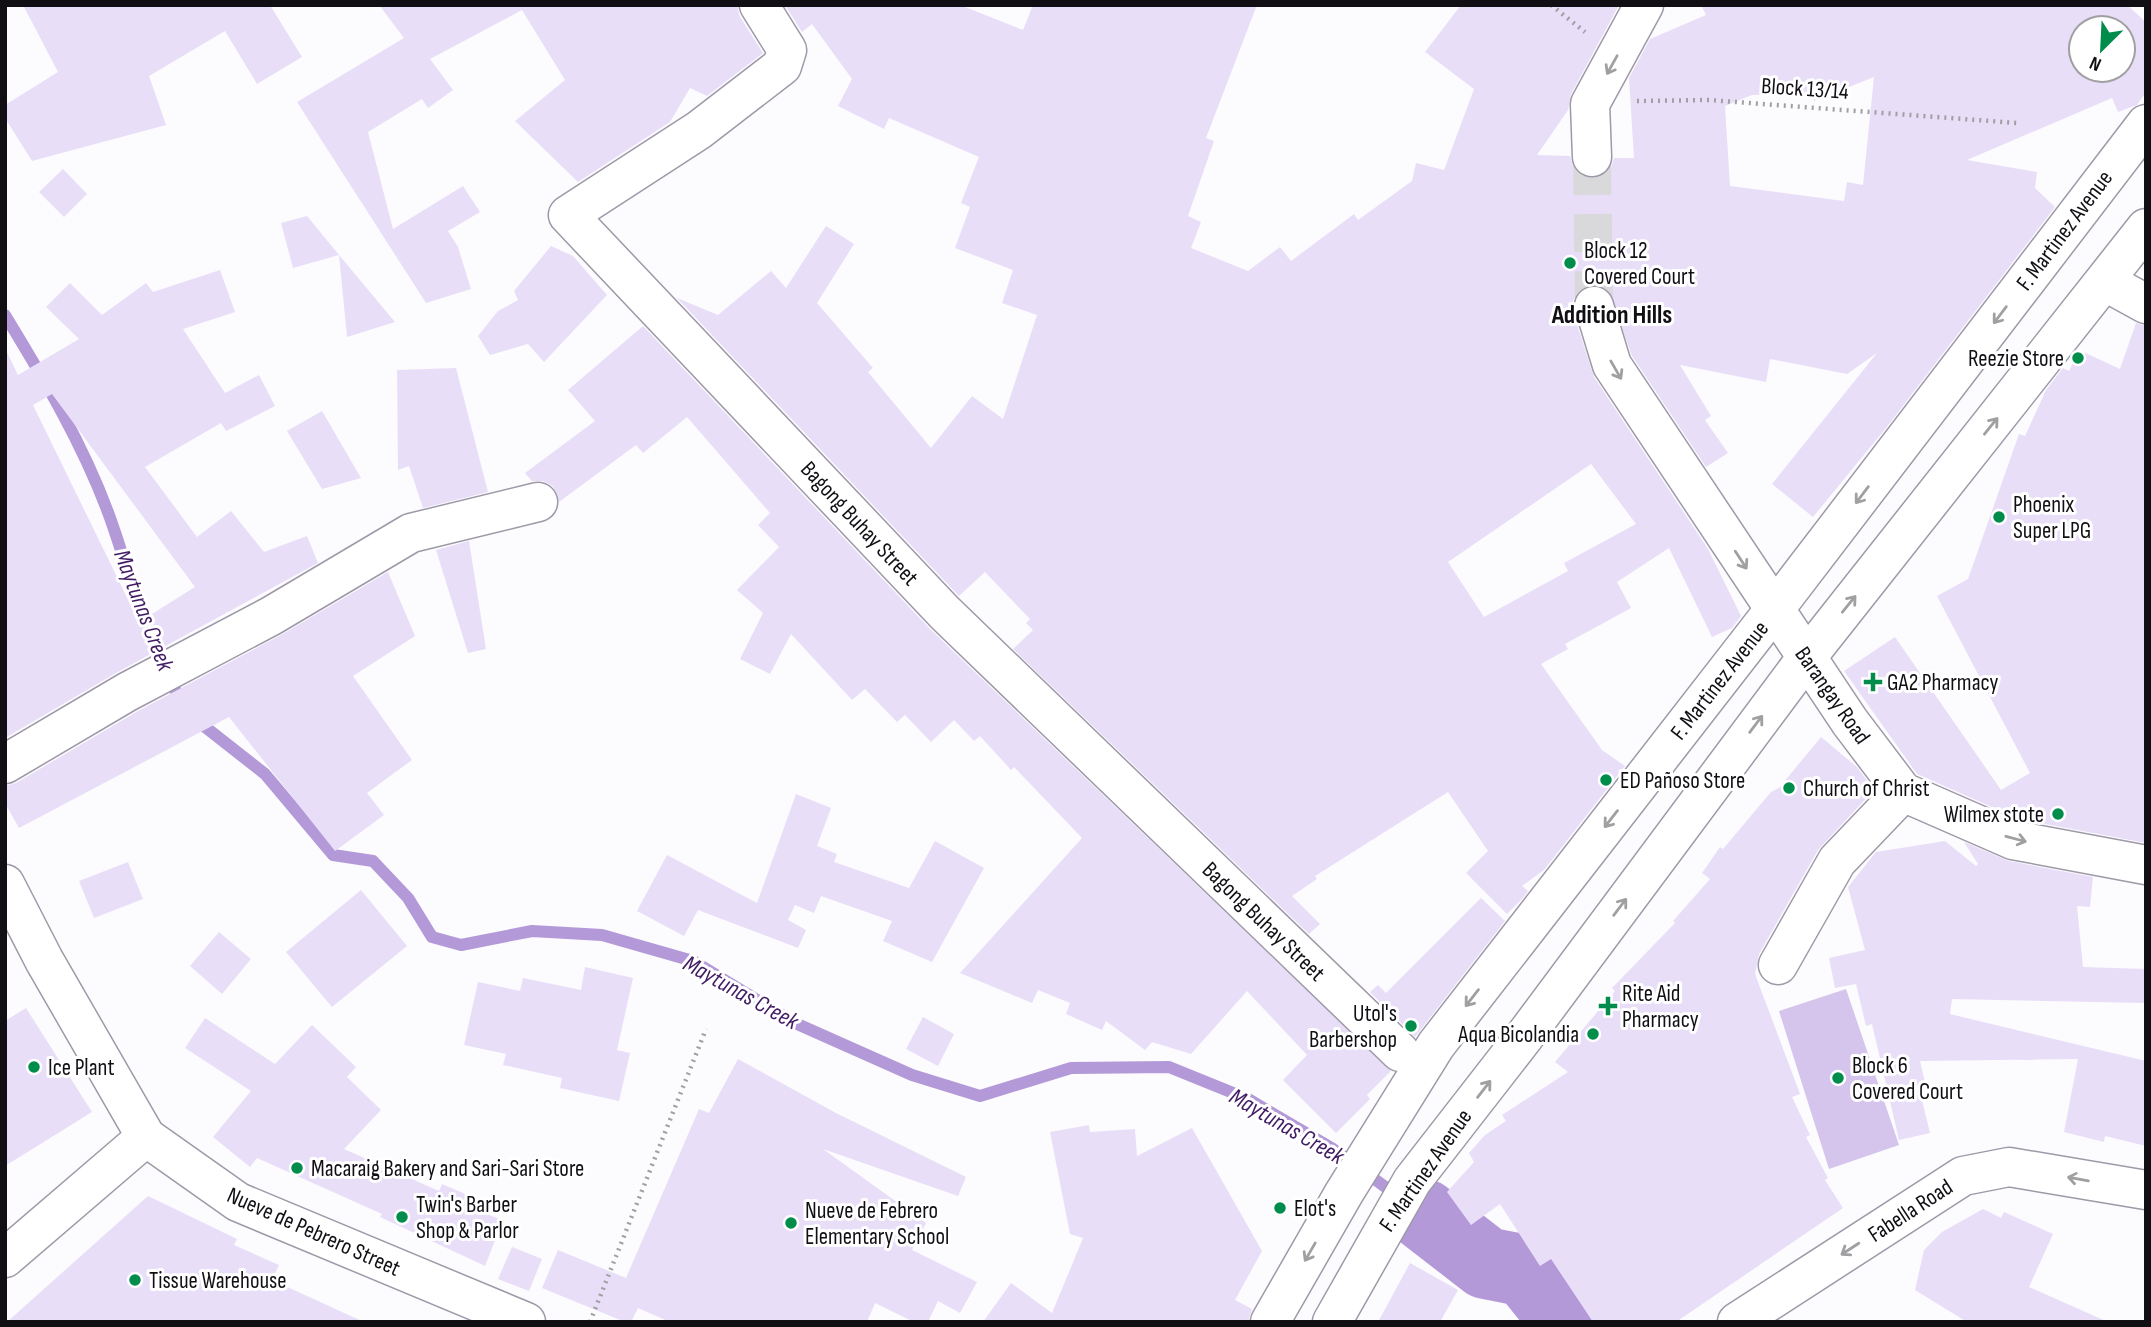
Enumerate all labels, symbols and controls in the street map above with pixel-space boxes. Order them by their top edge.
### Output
north arrow [2067,14,2137,84]
text: N [2086,51,2105,76]
one-way arrow [1604,54,1618,75]
street label: Block 13/14 [1760,72,1850,106]
street label: F. Martinez Avenue [2011,165,2119,296]
place label: Block 12 Covered Court [1584,237,1695,291]
marker: Block 12 Covered Court [1562,255,1578,271]
district label: Addition Hills [1551,300,1672,331]
one-way arrow [1993,305,2008,324]
place label: Reezie Store [1968,345,2064,373]
marker: Reezie Store [2070,350,2086,366]
one-way arrow [1609,360,1623,380]
one-way arrow [1983,417,1999,435]
street label: Bagong Buhay Street [794,456,924,592]
one-way arrow [1854,486,1869,504]
place label: Phoenix Super LPG [2013,491,2091,545]
marker: Phoenix Super LPG [1991,509,2007,525]
water label: Maytunas Creek [107,546,180,676]
one-way arrow [1734,550,1748,570]
one-way arrow [1842,595,1857,613]
street label: F. Martinez Avenue [1665,616,1775,746]
street label: Barangay Road [1788,641,1876,750]
place label: GA2 Pharmacy [1887,669,1999,697]
marker: GA2 Pharmacy [1865,674,1881,690]
one-way arrow [1748,715,1763,734]
place label: ED Pañoso Store [1620,767,1745,795]
marker: ED Pañoso Store [1598,772,1614,788]
place label: Church of Christ [1803,775,1929,803]
marker: Church of Christ [1781,780,1797,796]
place label: Wilmex stote [1944,801,2044,829]
marker: Wilmex stote [2050,806,2066,822]
one-way arrow [1604,809,1619,827]
one-way arrow [2005,834,2027,847]
street label: Bagong Buhay Street [1196,856,1331,987]
one-way arrow [1613,898,1628,917]
water label: Maytunas Creek [678,949,804,1036]
place label: Rite Aid Pharmacy [1622,980,1699,1034]
one-way arrow [1464,989,1479,1007]
marker: Rite Aid Pharmacy [1600,998,1616,1014]
place label: Utol's Barbershop [1309,1000,1397,1054]
marker: Utol's Barbershop [1403,1018,1419,1034]
place label: Aqua Bicolandia [1457,1021,1579,1049]
marker: Aqua Bicolandia [1585,1026,1601,1042]
place label: Block 6 Covered Court [1852,1052,1963,1106]
place label: Ice Plant [48,1054,115,1082]
marker: Ice Plant [26,1059,42,1075]
marker: Block 6 Covered Court [1830,1070,1846,1086]
one-way arrow [1476,1080,1491,1098]
water label: Maytunas Creek [1224,1082,1350,1171]
street label: F. Martinez Avenue [1373,1104,1478,1237]
place label: Macaraig Bakery and Sari-Sari Store [311,1155,584,1183]
marker: Macaraig Bakery and Sari-Sari Store [289,1160,305,1176]
one-way arrow [2068,1172,2090,1185]
street label: Fabella Road [1863,1173,1958,1249]
street label: Nueve de Pebrero Street [223,1181,404,1283]
place label: Twin's Barber Shop & Parlor [416,1191,519,1245]
place label: Elot's [1294,1195,1336,1223]
place label: Nueve de Febrero Elementary School [805,1197,949,1251]
marker: Elot's [1272,1200,1288,1216]
marker: Twin's Barber Shop & Parlor [394,1209,410,1225]
marker: Nueve de Febrero Elementary School [783,1215,799,1231]
one-way arrow [1303,1241,1316,1262]
one-way arrow [1841,1241,1860,1256]
place label: Tissue Warehouse [149,1267,287,1295]
marker: Tissue Warehouse [127,1272,143,1288]

